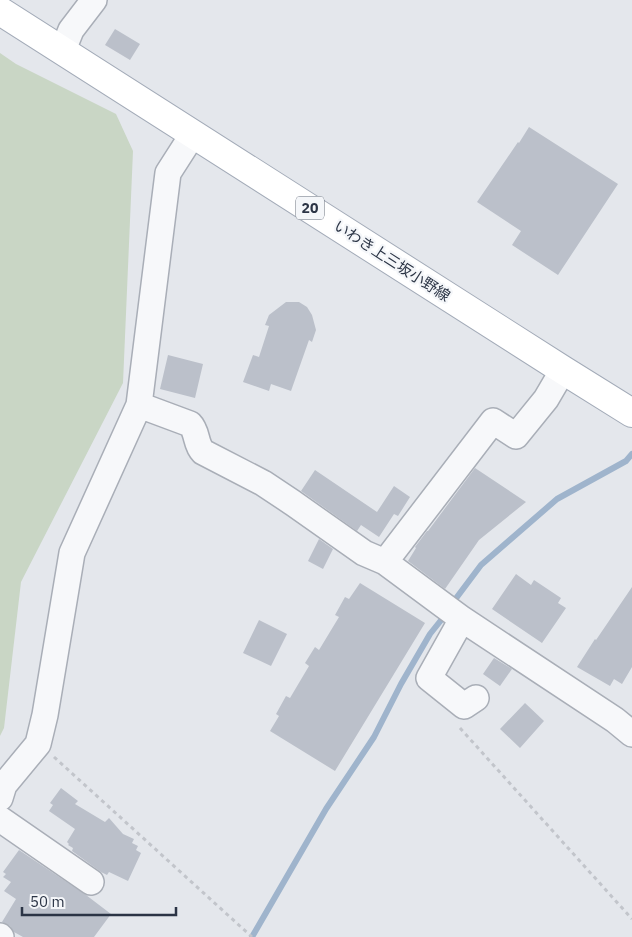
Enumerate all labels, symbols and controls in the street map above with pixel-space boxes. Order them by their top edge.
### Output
road number: 20 [296,197,324,220]
street label: いわき上三坂小野線 [330,216,454,305]
scale bar [22,884,176,916]
text: 50 m [30,892,65,911]

